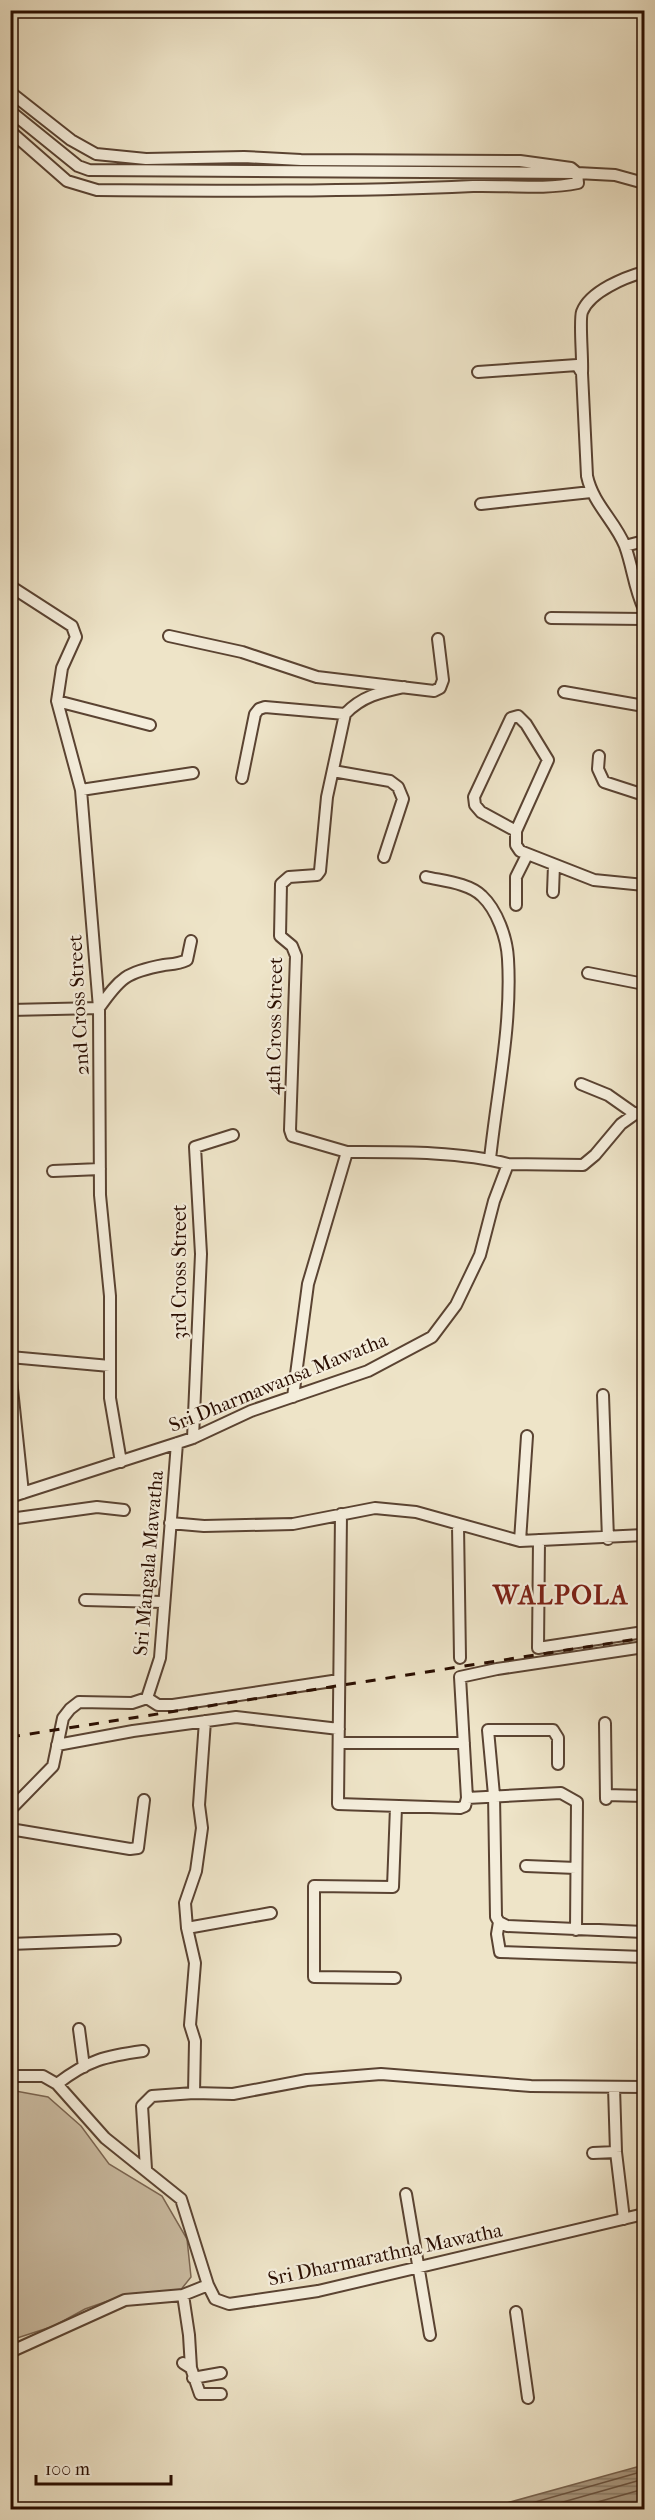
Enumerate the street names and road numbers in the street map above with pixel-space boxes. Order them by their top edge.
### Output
street label: 2nd Cross Street [63,934,94,1076]
street label: 4th Cross Street [262,957,287,1095]
street label: 3rd Cross Street [168,1204,191,1340]
street label: Sri Dharmawansa Mawatha [165,1328,392,1437]
street label: Sri Mangala Mawatha [129,1469,168,1657]
street label: Sri Dharmarathna Mawatha [266,2218,505,2291]

